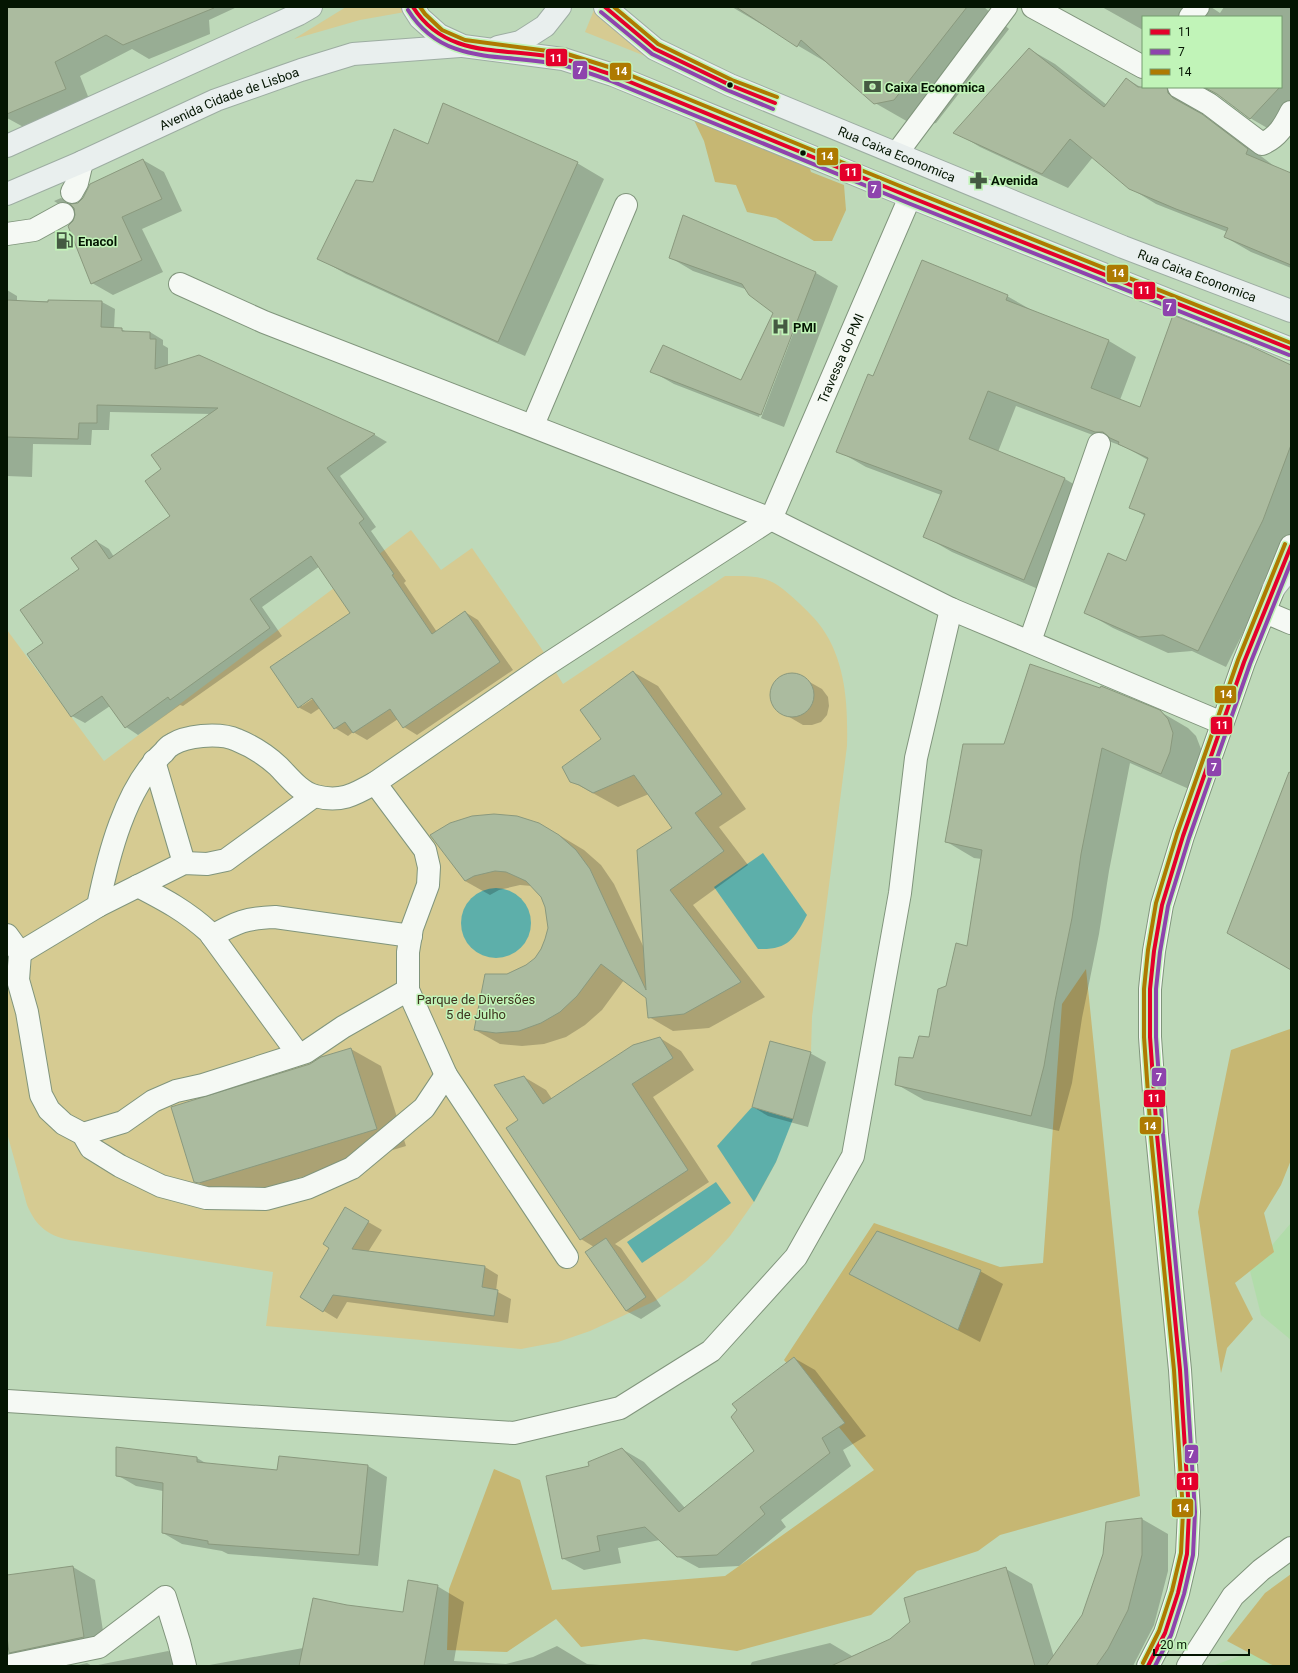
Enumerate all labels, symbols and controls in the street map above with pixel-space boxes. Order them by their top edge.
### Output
legend [1142,16,1282,88]
text: 11 [1178,25,1192,39]
text: 7 [1178,45,1185,59]
line badge: 11 [545,48,568,67]
text: 11 [550,52,562,65]
line badge: 7 [572,60,588,80]
line badge: 14 [609,62,632,81]
street label: Avenida Cidade de Lisboa [157,64,301,133]
text: 7 [577,64,583,77]
text: 14 [615,65,628,78]
text: 14 [1178,65,1192,79]
bank icon: Caixa Economica [862,77,882,97]
unlabelled marker [725,80,735,90]
place label: Caixa Economica [885,80,985,95]
street label: Rua Caixa Economica [836,123,958,185]
line badge: 14 [816,147,839,166]
unlabelled marker [798,148,808,158]
text: 14 [821,150,834,163]
line badge: 11 [839,163,862,182]
text: 11 [845,166,857,179]
pharmacy icon: Avenida [968,170,988,190]
place label: Avenida [991,173,1038,188]
line badge: 7 [867,180,882,199]
text: 7 [871,183,877,196]
fuel station icon: Enacol [55,231,75,251]
place label: Enacol [78,234,117,249]
street label: Rua Caixa Economica [1136,246,1258,305]
line badge: 14 [1106,264,1129,283]
text: 14 [1112,267,1125,280]
line badge: 11 [1133,281,1156,300]
text: 11 [1138,284,1150,297]
line badge: 7 [1162,298,1177,317]
text: 7 [1166,301,1172,314]
street label: Travessa do PMI [815,311,867,406]
hospital icon: PMI [770,317,790,337]
place label: PMI [793,320,817,335]
line badge: 14 [1214,685,1237,704]
text: 14 [1220,688,1233,701]
line badge: 11 [1210,716,1233,735]
text: 11 [1216,719,1228,732]
line badge: 7 [1206,757,1222,777]
text: 7 [1211,761,1217,774]
park label: Parque de Diversões 5 de Julho [417,992,536,1022]
line badge: 7 [1151,1067,1167,1087]
text: 7 [1156,1071,1162,1084]
line badge: 11 [1143,1089,1166,1108]
text: 11 [1148,1092,1160,1105]
line badge: 14 [1139,1116,1162,1135]
text: 14 [1144,1120,1157,1133]
line badge: 7 [1184,1444,1199,1464]
text: 7 [1188,1448,1194,1461]
line badge: 11 [1176,1472,1199,1491]
text: 11 [1181,1475,1193,1488]
line badge: 14 [1171,1498,1194,1518]
text: 14 [1177,1502,1190,1515]
scale bar [1154,1631,1249,1657]
text: 20 m [1160,1638,1187,1652]

